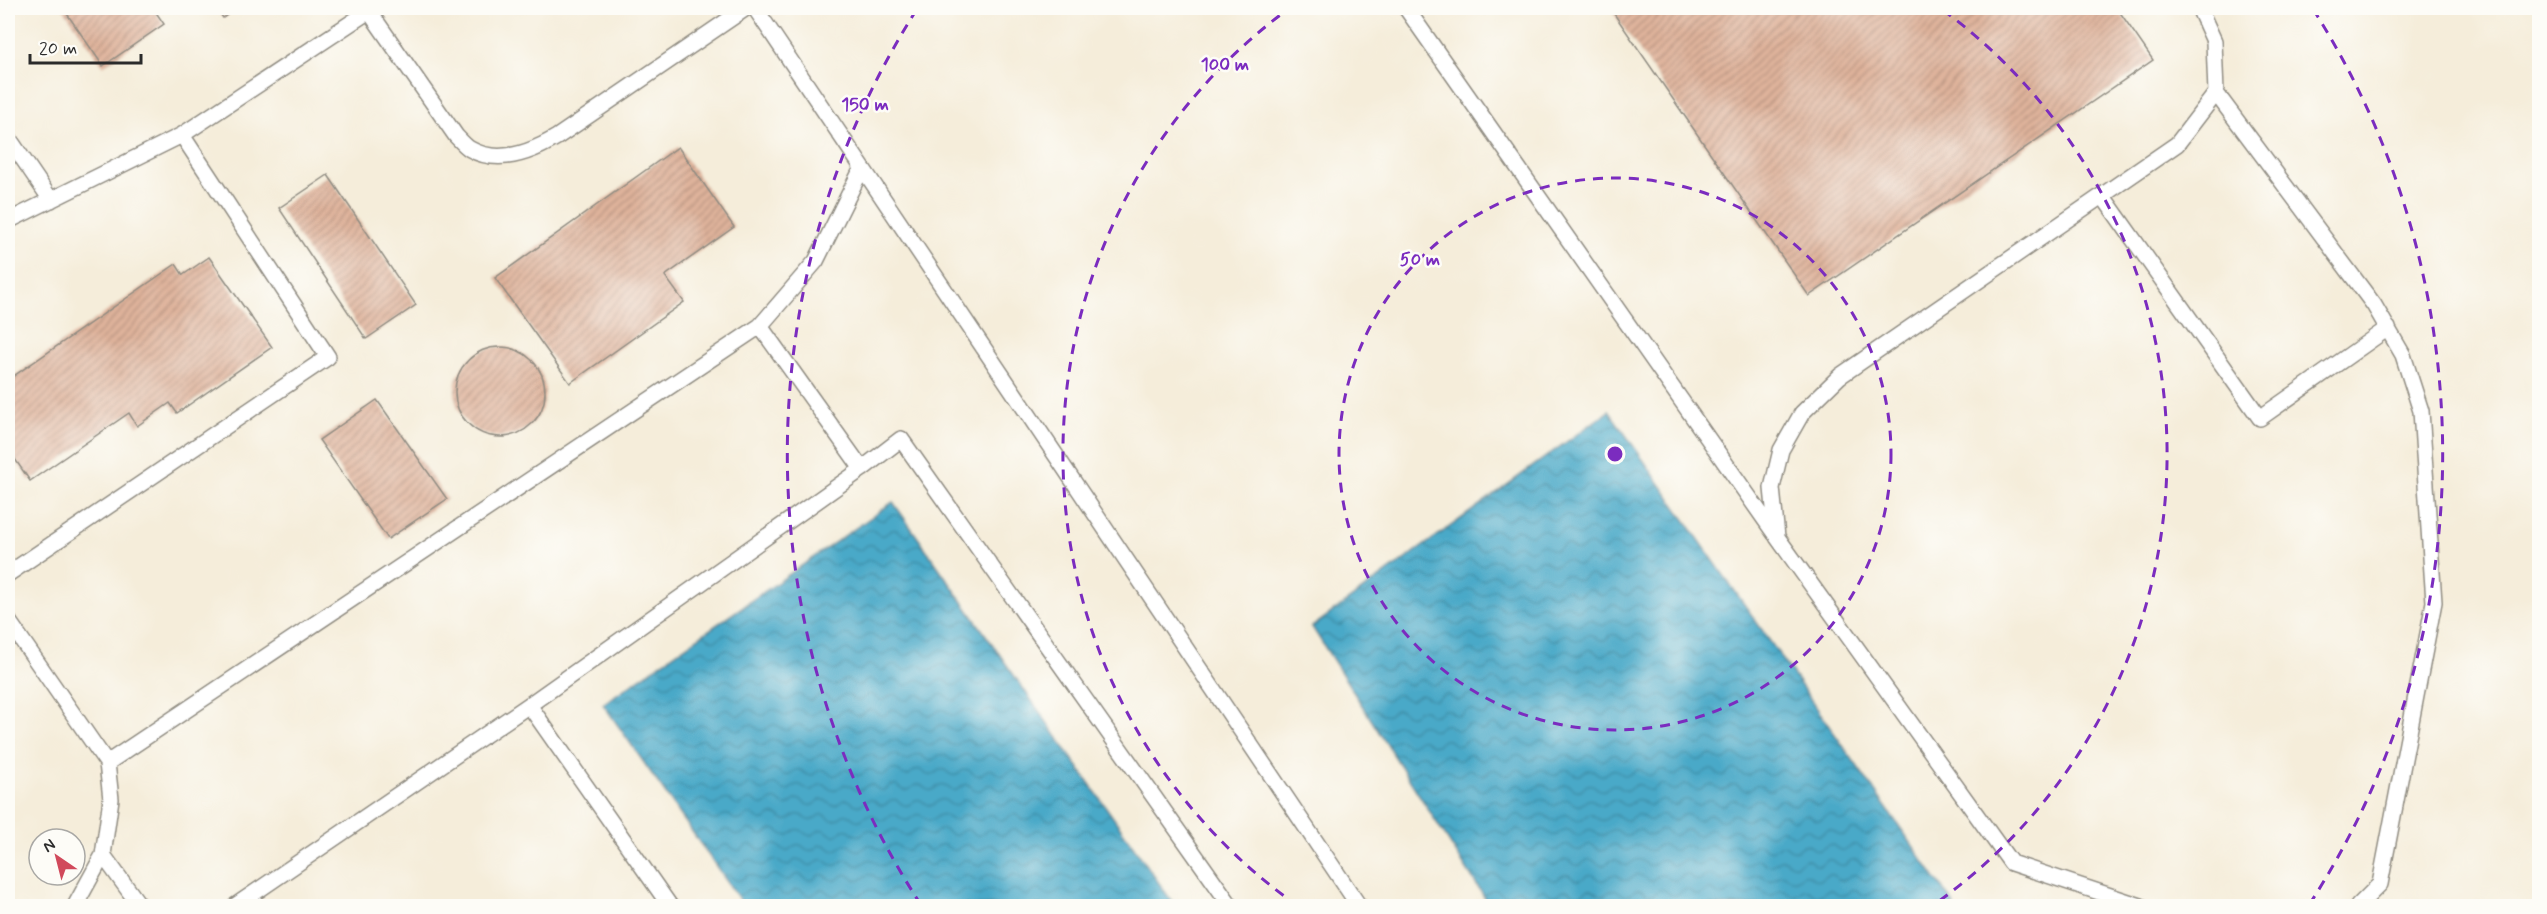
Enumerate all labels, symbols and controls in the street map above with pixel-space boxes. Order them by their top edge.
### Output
scale bar [30,27,141,65]
text: 20 m [39,37,77,61]
text: 100 m [1201,53,1249,77]
text: 150 m [841,93,889,117]
text: 50 m [1400,248,1440,272]
centre of rings [1605,444,1625,464]
north arrow [27,827,87,887]
text: N [39,834,60,858]

